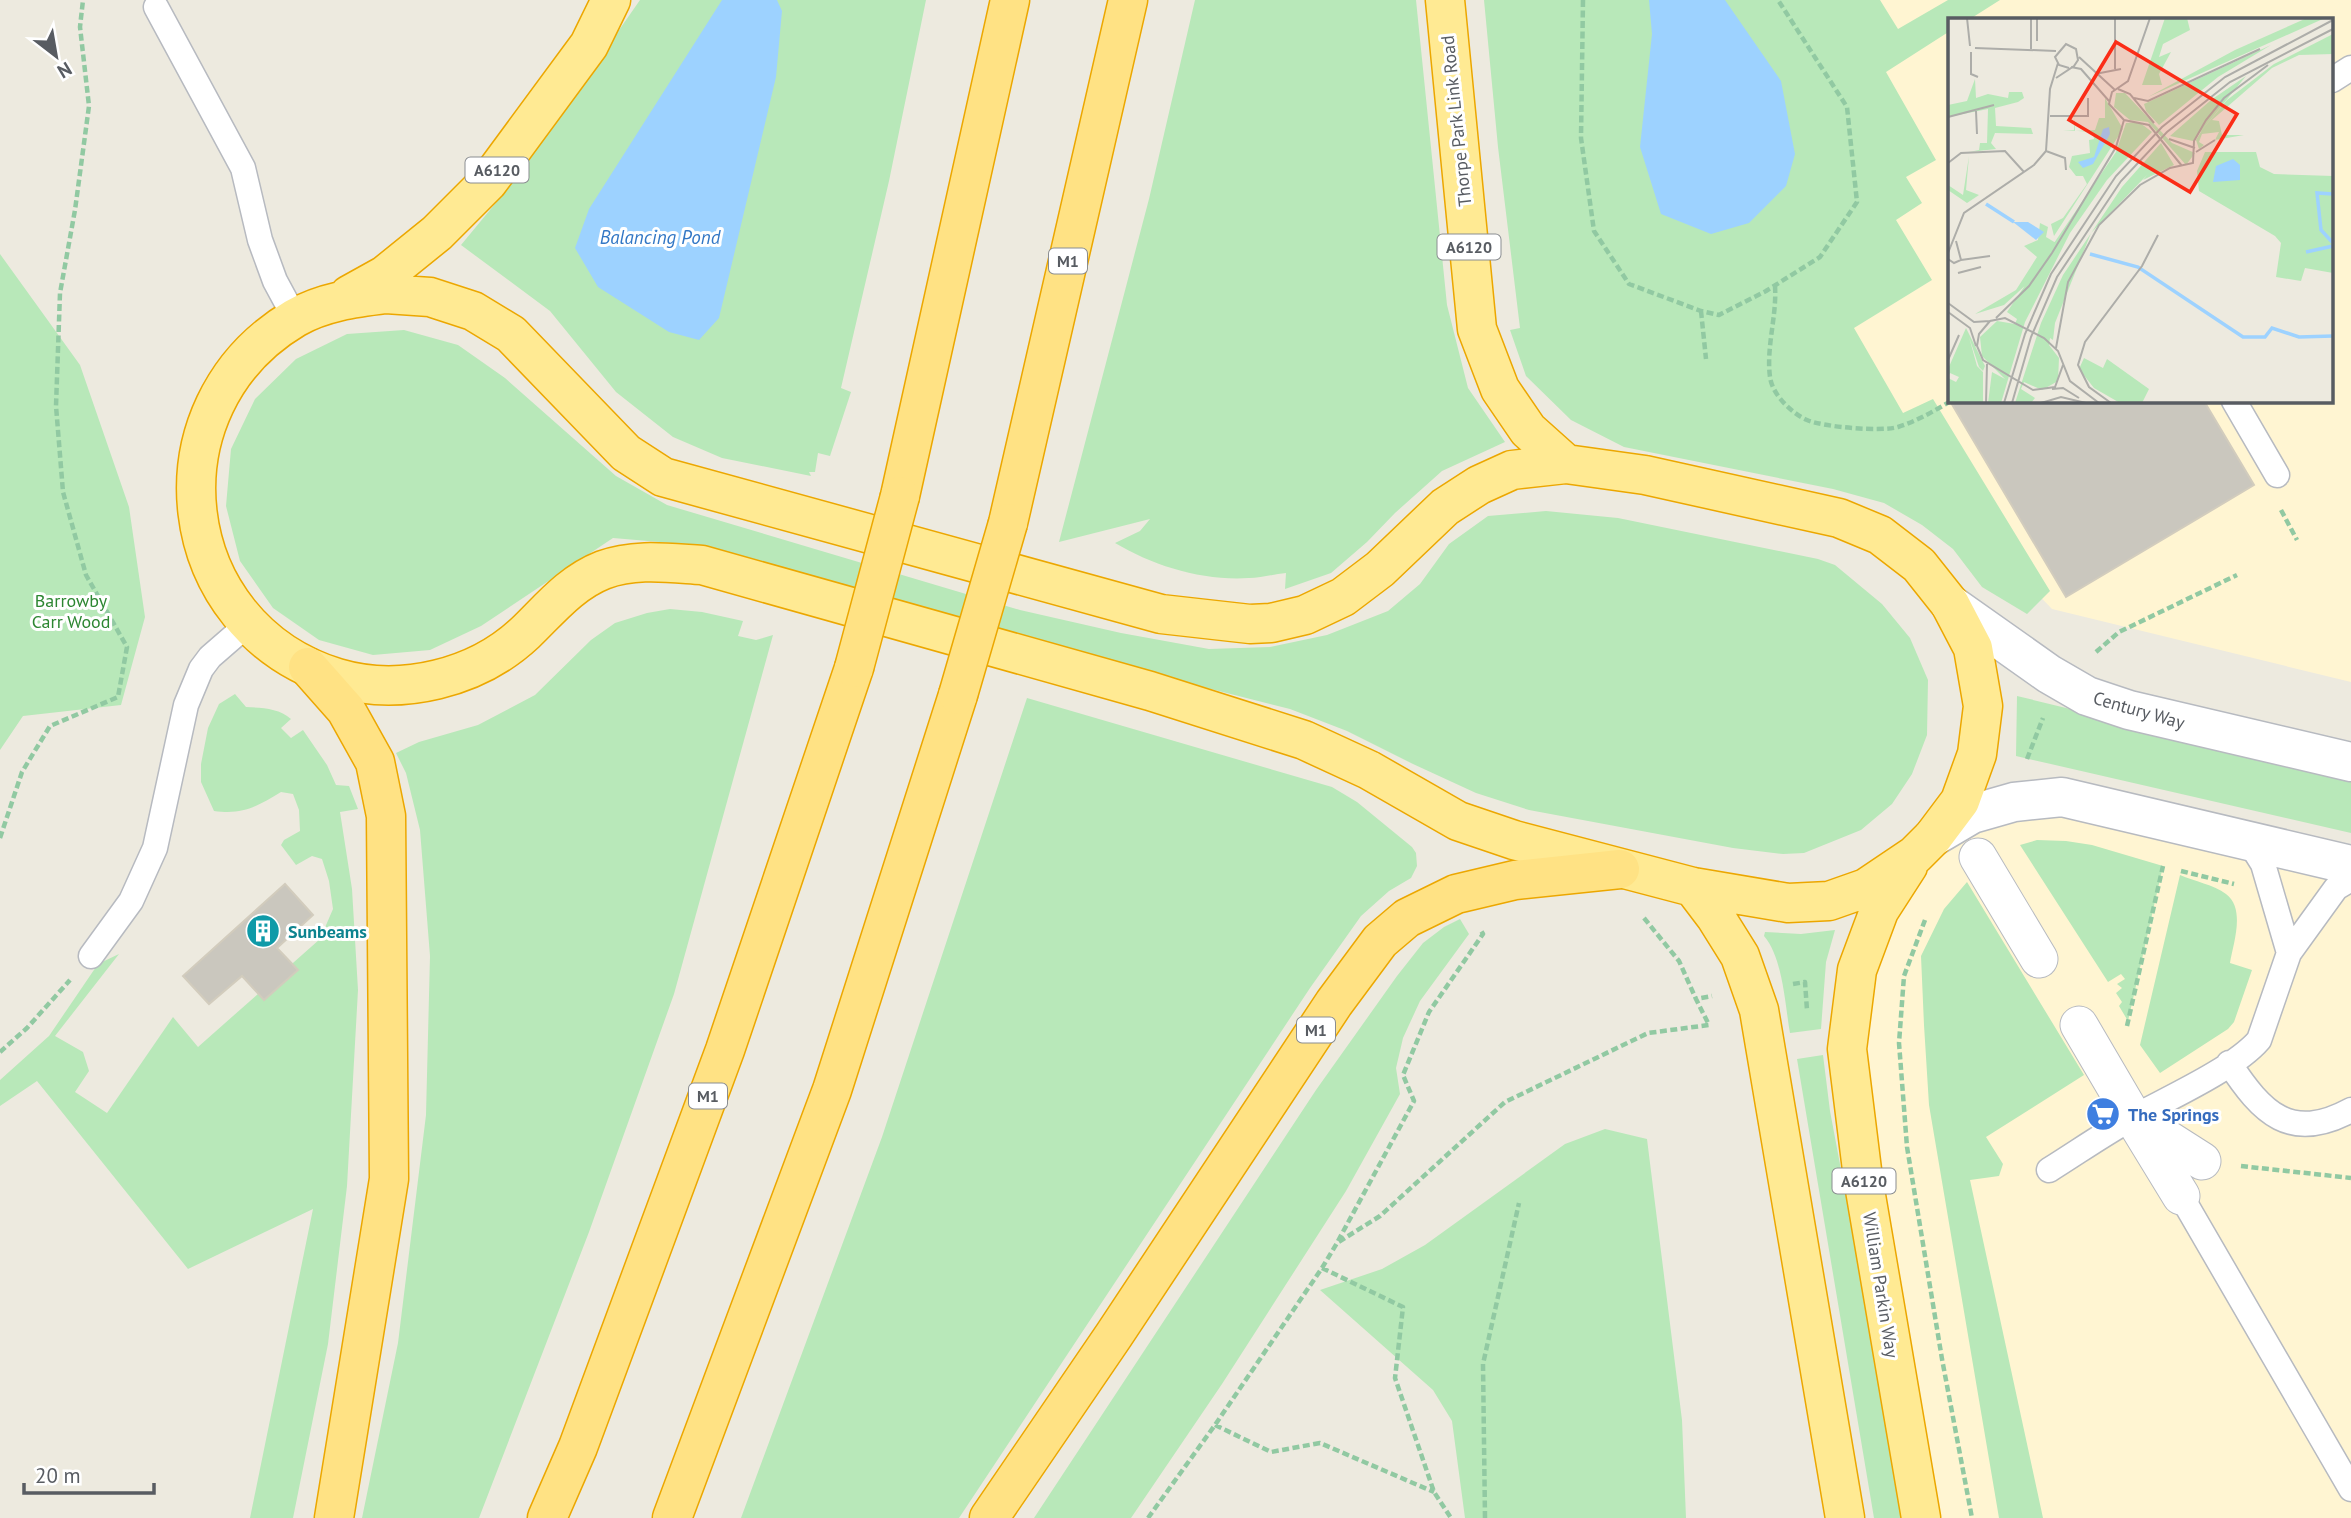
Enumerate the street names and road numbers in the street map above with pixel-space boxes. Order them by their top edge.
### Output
street label: Thorpe Park Link Road [1436,34,1476,208]
road number: A6120 [466,158,528,182]
road number: A6120 [1438,234,1500,260]
road number: M1 [1049,248,1087,274]
street label: Century Way [2091,686,2188,734]
road number: M1 [1297,1018,1335,1042]
road number: M1 [689,1084,727,1108]
road number: A6120 [1832,1168,1896,1194]
street label: William Parkin Way [1858,1211,1904,1360]

